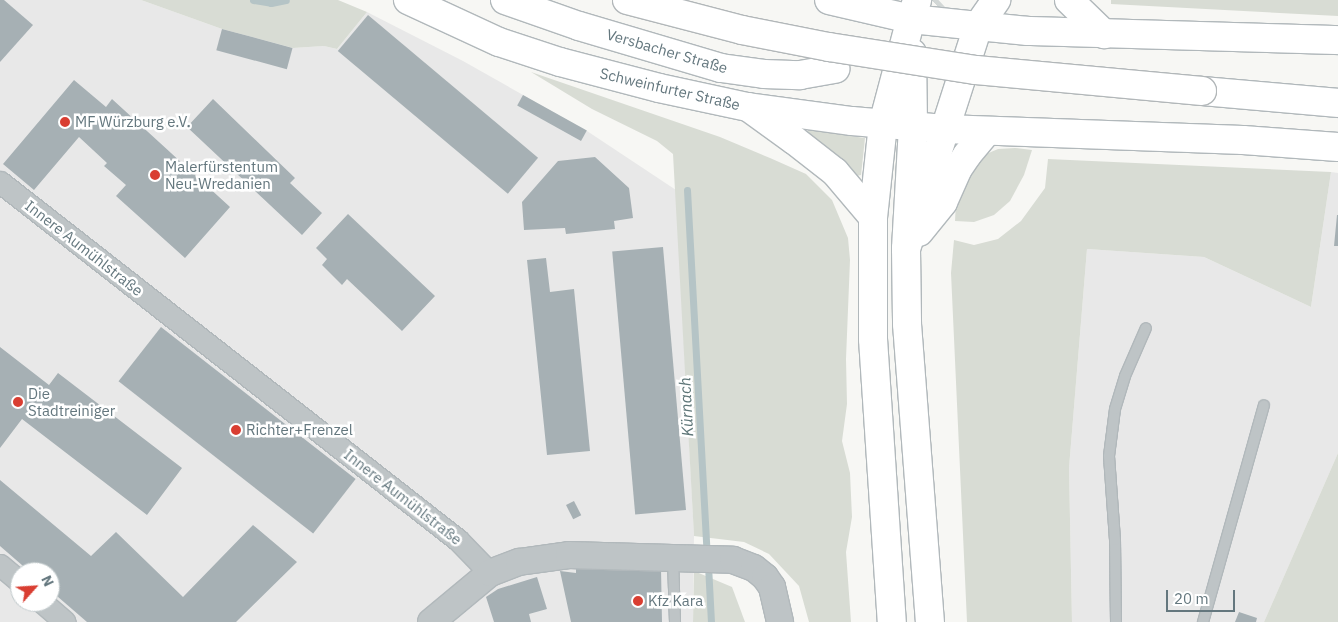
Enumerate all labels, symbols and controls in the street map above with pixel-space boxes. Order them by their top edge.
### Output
street label: Versbacher Straße [604,25,730,77]
street label: Schweinfurter Straße [598,64,742,114]
place label: MF Würzburg e.V. [75,113,191,131]
marker: MF Würzburg e.V. [59,116,71,128]
place label: Malerfürstentum Neu-Wredanien [165,157,278,192]
marker: Malerfürstentum Neu-Wredanien [149,169,161,181]
street label: Innere Aumühlstraße [21,196,147,300]
water label: Kürnach [675,377,697,437]
place label: Die Stadtreiniger [28,384,115,419]
marker: Die Stadtreiniger [12,396,24,408]
place label: Richter+Frenzel [246,421,353,439]
marker: Richter+Frenzel [230,424,242,436]
street label: Innere Aumühlstraße [340,445,466,549]
north arrow [10,562,60,612]
text: N [37,572,58,589]
scale bar [1168,580,1237,612]
text: 20 m [1174,589,1209,608]
place label: Kfz Kara [648,592,703,610]
marker: Kfz Kara [632,595,644,607]

